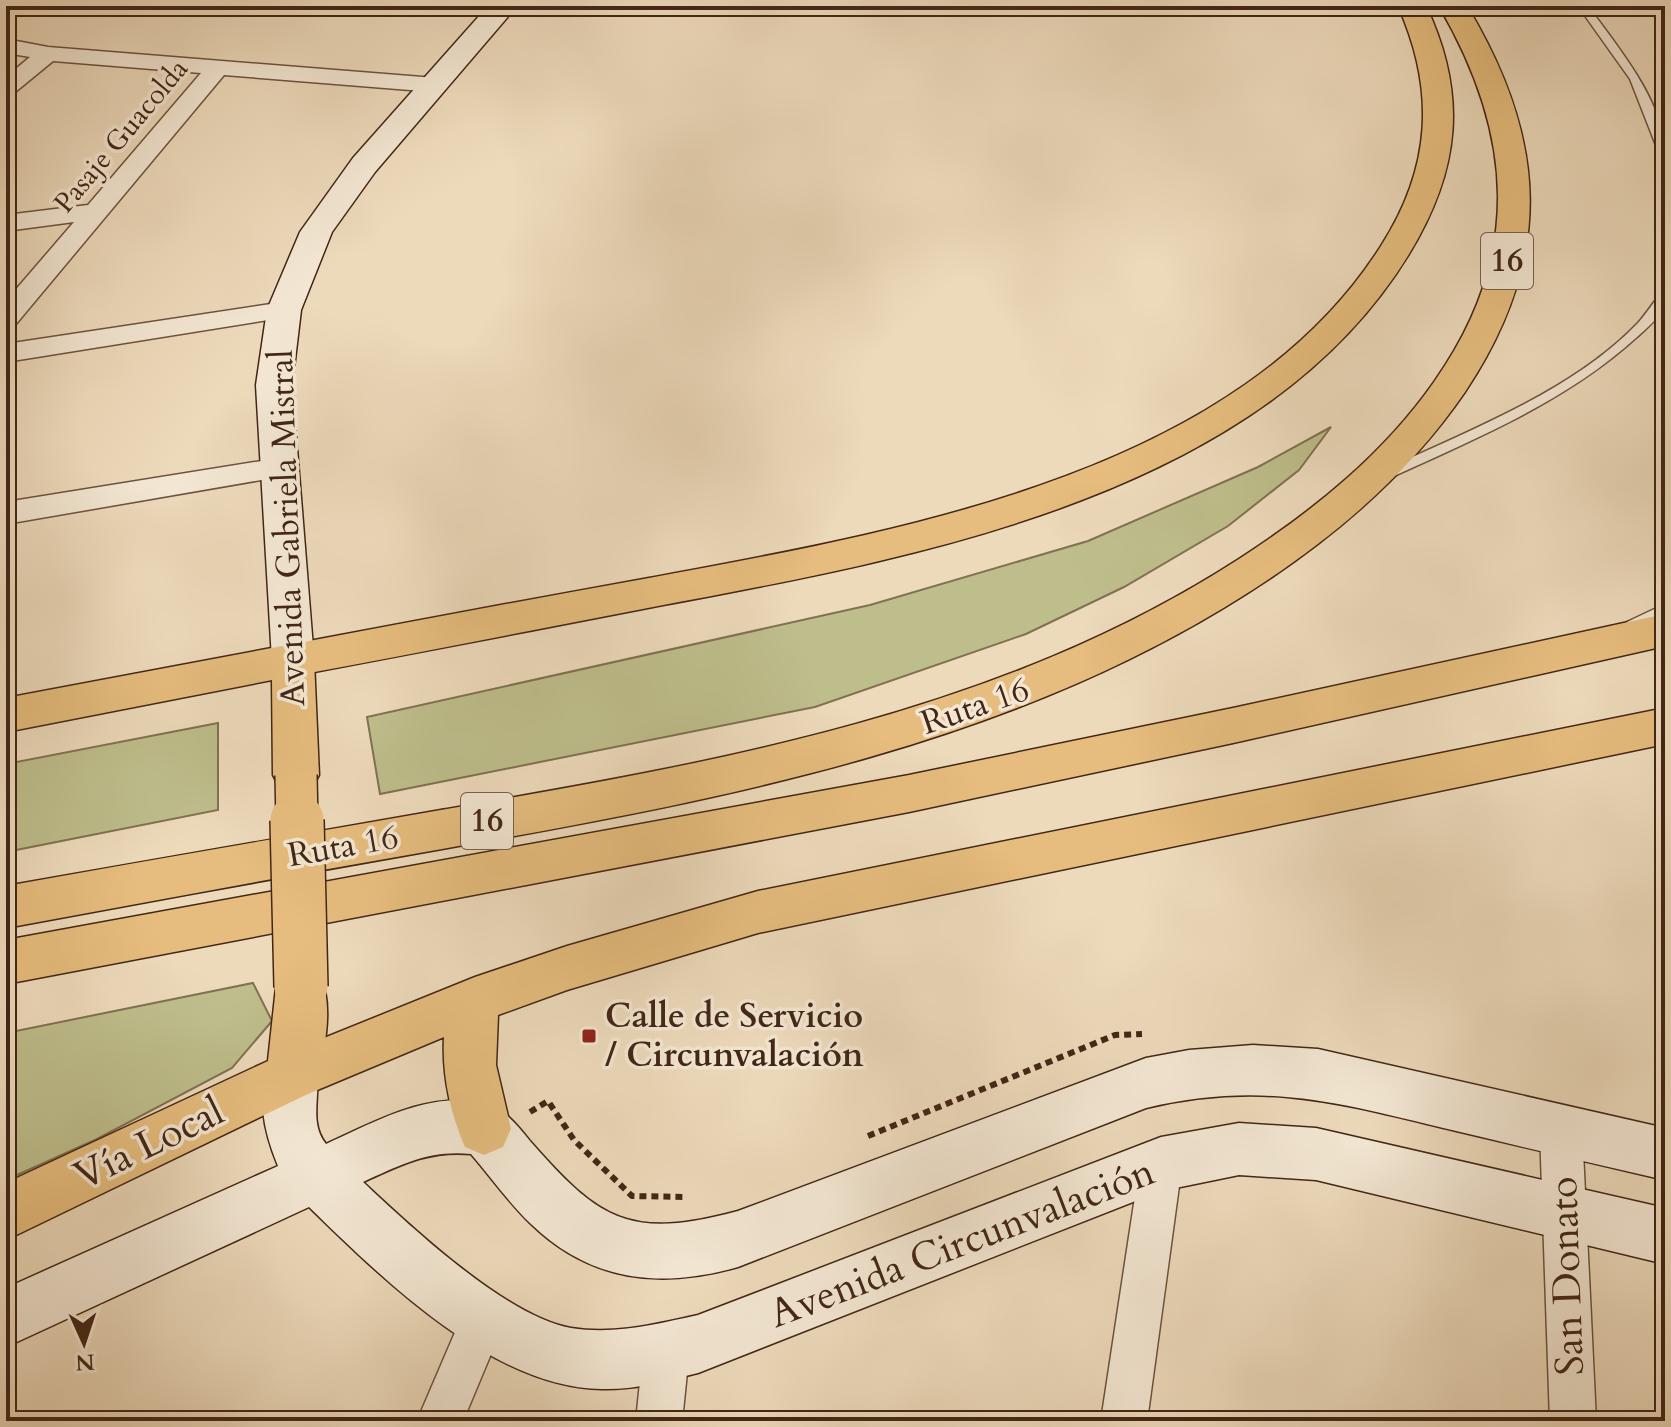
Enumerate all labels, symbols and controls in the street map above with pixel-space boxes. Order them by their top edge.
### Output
street label: Pasaje Guacolda [45,51,197,221]
road number: 16 [1481,233,1533,289]
street label: Avenida Gabriela Mistral [258,349,316,707]
street label: Ruta 16 [915,666,1035,746]
road number: 16 [461,793,513,849]
street label: Ruta 16 [284,814,402,878]
place label: Calle de Servicio / Circunvalación [605,993,864,1078]
marker: Calle de Servicio / Circunvalación [580,1027,598,1045]
street label: Vía Local [65,1084,233,1204]
street label: Avenida Circunvalación [762,1144,1163,1342]
street label: San Donato [1536,1175,1598,1377]
north arrow [44,1303,124,1383]
text: N [75,1346,95,1377]

